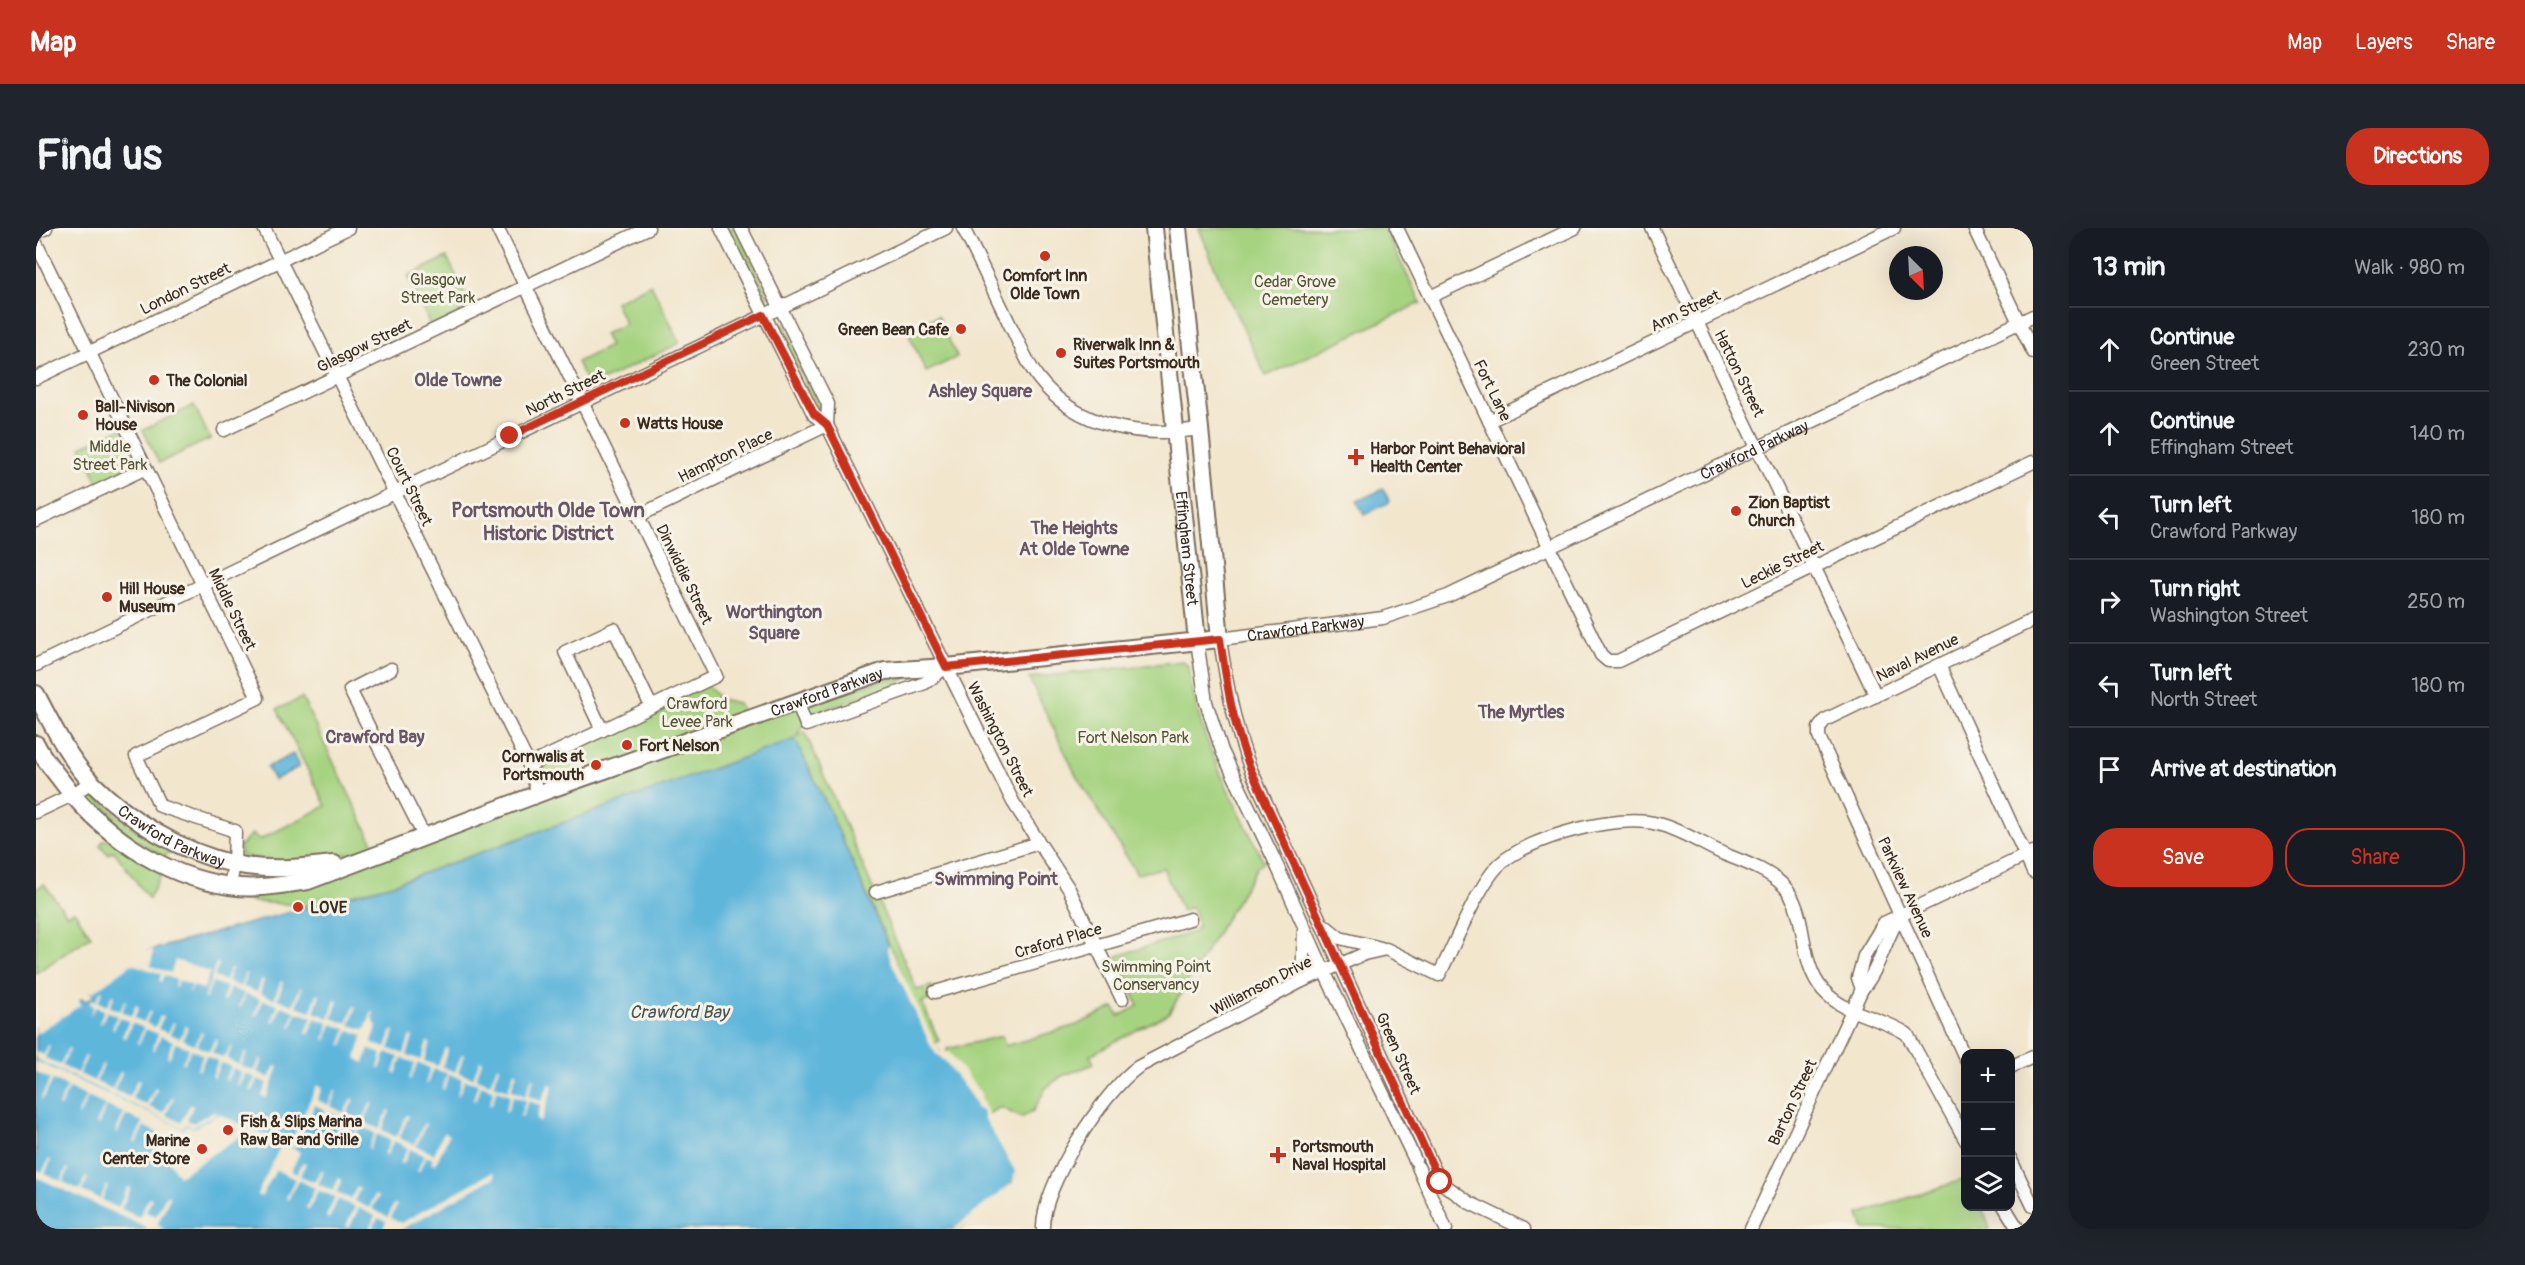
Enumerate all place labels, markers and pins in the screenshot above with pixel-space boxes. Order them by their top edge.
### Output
marker: Comfort Inn Olde Town [1038,249,1052,263]
place label: Comfort Inn Olde Town [1003,266,1087,304]
place label: Green Bean Cafe [838,320,950,340]
marker: Green Bean Cafe [954,322,968,336]
place label: Riverwalk Inn & Suites Portsmouth [1073,335,1200,373]
marker: Riverwalk Inn & Suites Portsmouth [1054,346,1068,360]
place label: The Colonial [165,371,248,391]
marker: The Colonial [147,373,161,387]
place label: Ball-Nivison House [95,397,175,435]
marker: Ball-Nivison House [76,408,90,422]
place label: Watts House [637,414,724,434]
marker: Watts House [618,416,632,430]
place label: Harbor Point Behavioral Health Center [1370,439,1526,477]
marker: Harbor Point Behavioral Health Center [1347,448,1365,466]
place label: Zion Baptist Church [1748,493,1830,531]
marker: Zion Baptist Church [1729,504,1743,518]
place label: Hill House Museum [119,579,186,617]
marker: Hill House Museum [100,590,114,604]
place label: Fort Nelson [639,736,719,756]
marker: Fort Nelson [620,738,634,752]
place label: Cornwalis at Portsmouth [502,747,585,785]
marker: Cornwalis at Portsmouth [589,758,603,772]
place label: LOVE [310,898,348,918]
marker: LOVE [291,900,305,914]
place label: Fish & Slips Marina Raw Bar and Grille [240,1112,363,1150]
marker: Fish & Slips Marina Raw Bar and Grille [221,1123,235,1137]
place label: Marine Center Store [102,1131,191,1169]
place label: Portsmouth Naval Hospital [1292,1137,1386,1175]
marker: Marine Center Store [195,1142,209,1156]
marker: Portsmouth Naval Hospital [1269,1146,1287,1164]

